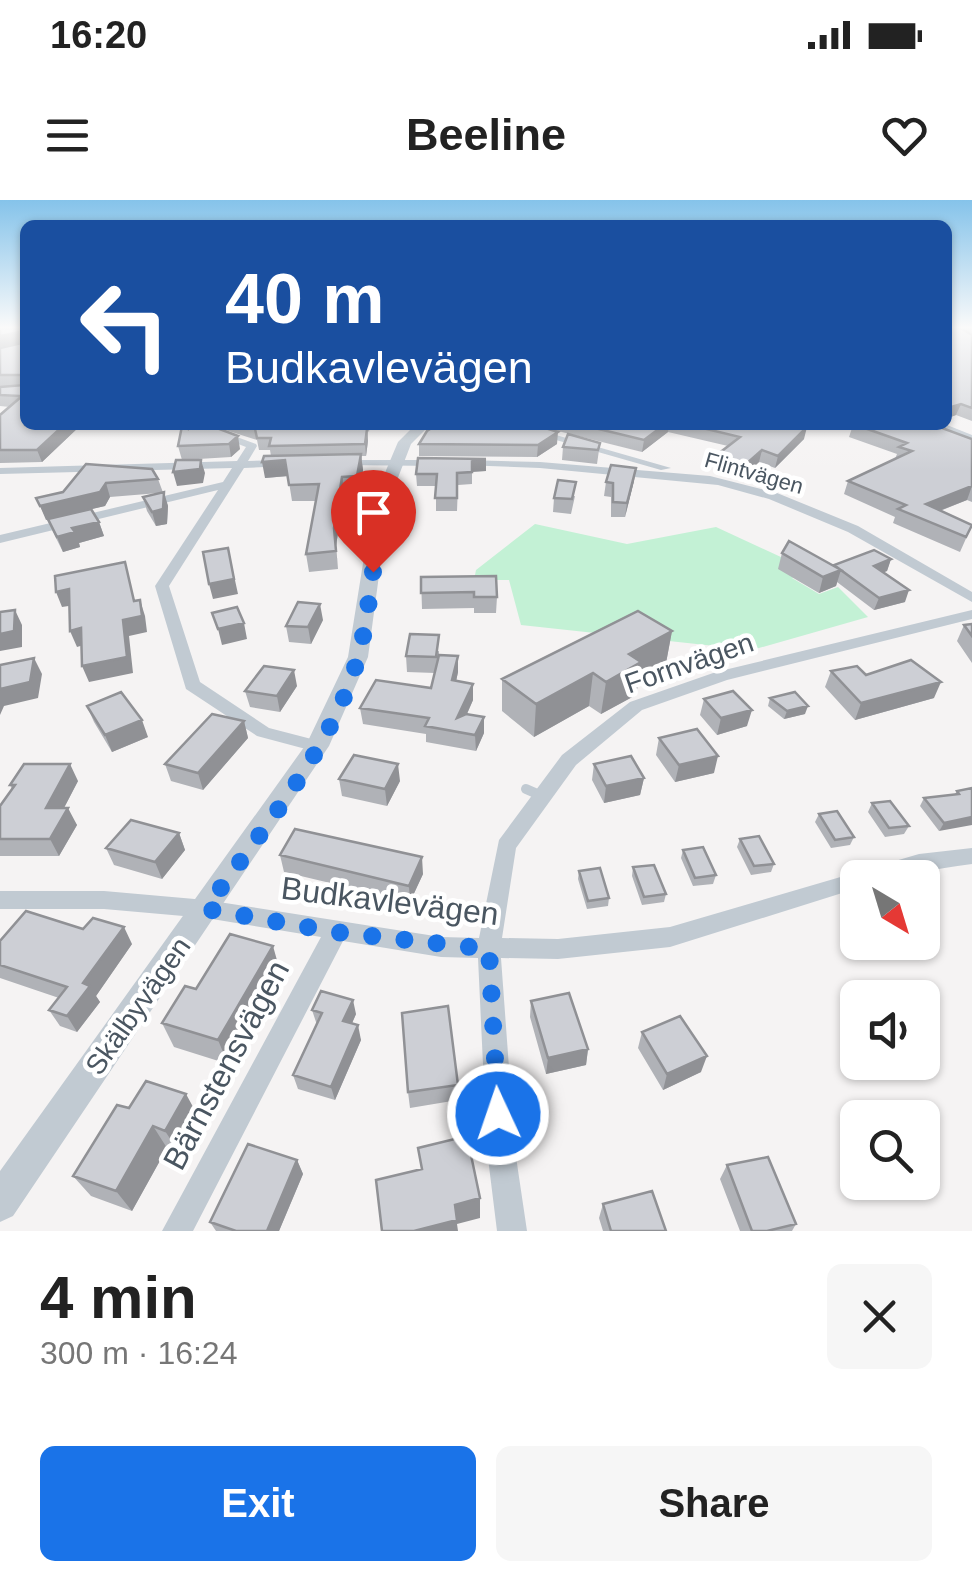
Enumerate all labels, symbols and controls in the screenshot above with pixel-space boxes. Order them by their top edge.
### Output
text: 16:20 [50,14,147,56]
icon: menu [40,108,95,163]
icon: heart [877,108,932,163]
text: Beeline [406,109,566,160]
icon: left [60,260,190,390]
text: 40 m [225,260,385,338]
text: Budkavlevägen [225,342,533,393]
street label: Flintvägen [702,447,806,499]
pin [331,470,416,573]
icon: arrive [346,485,401,540]
street label: Fornvägen [621,627,757,699]
north arrow [840,860,940,960]
map controls [840,860,940,1200]
street label: Budkavlevägen [279,870,501,932]
street label: Skälbyvägen [79,931,197,1081]
street label: Bärnstensvägen [156,954,296,1176]
button: sound [840,980,940,1080]
position arrow [446,1062,550,1166]
button: search [840,1100,940,1200]
text: 4 min [40,1264,197,1331]
button: close [827,1264,932,1369]
text: 300 m · 16:24 [40,1335,237,1371]
button: Exit [40,1446,476,1561]
button: Share [496,1446,932,1561]

